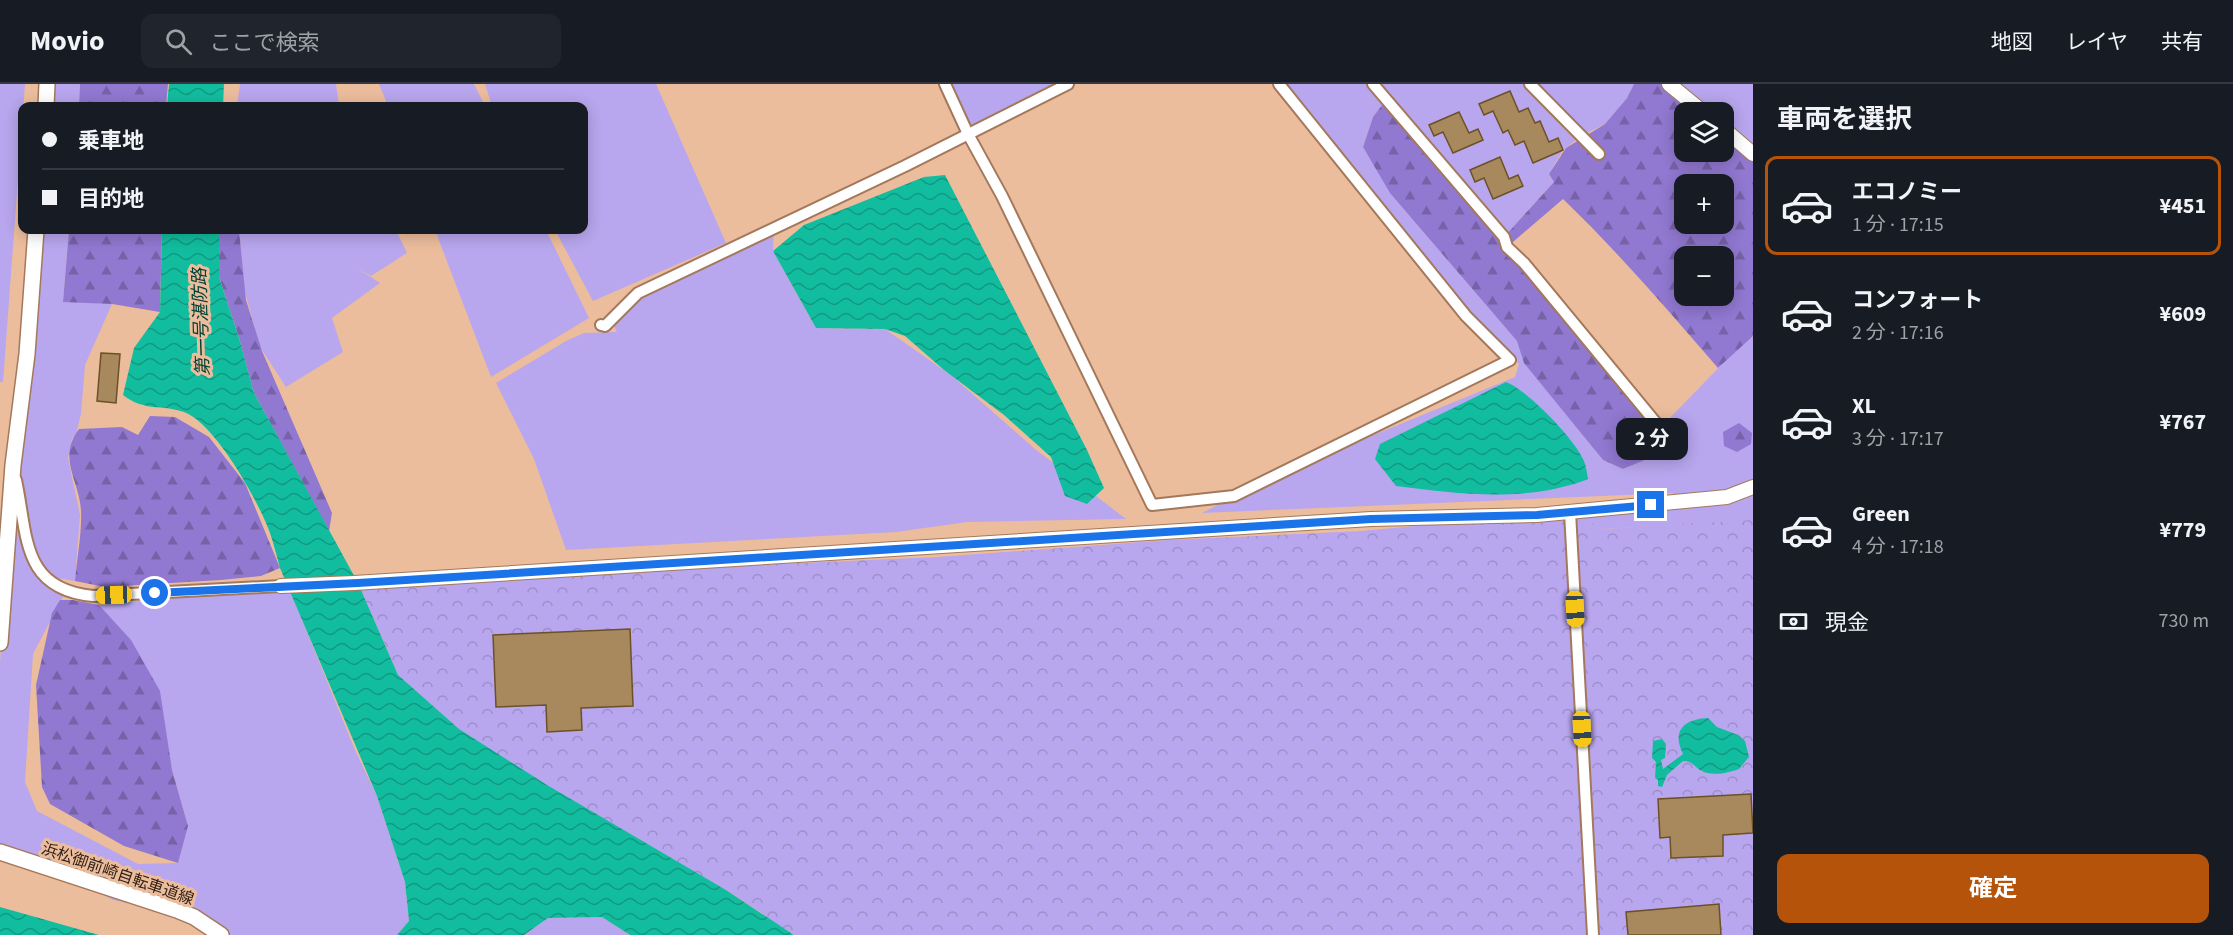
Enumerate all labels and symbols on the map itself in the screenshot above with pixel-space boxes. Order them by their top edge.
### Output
water label: 第一号湛防路 [187,266,216,376]
callout: 2 分 [1615,418,1687,460]
route end [1637,491,1664,518]
route start [141,579,168,606]
car [96,585,132,605]
car [1565,591,1585,627]
car [1572,711,1592,747]
street label: 浜松御前崎自転車道線 [38,837,197,910]

